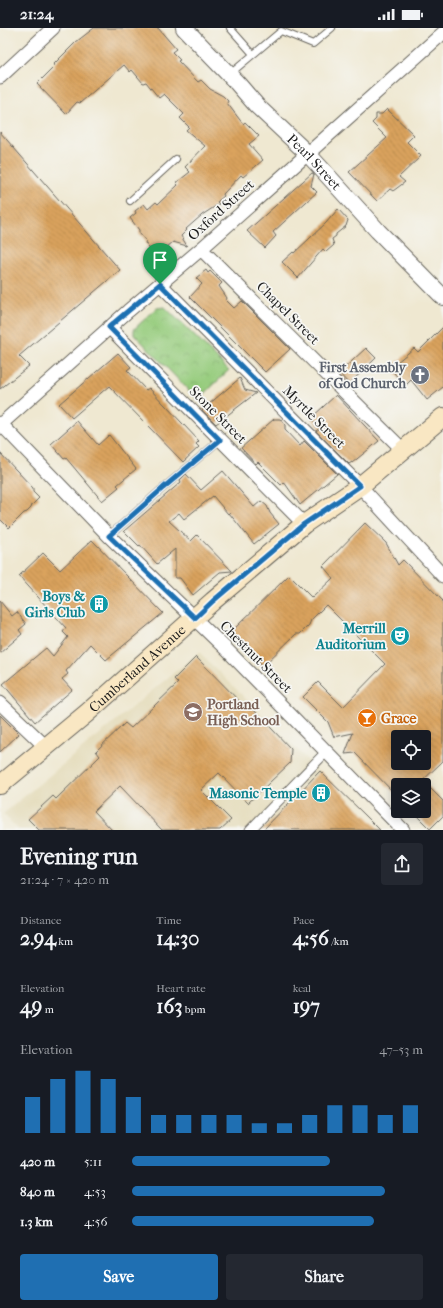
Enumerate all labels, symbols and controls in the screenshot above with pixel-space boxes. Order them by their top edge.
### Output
text: 21:24 [20,5,53,23]
street label: Pearl Street [284,130,345,194]
street label: Oxford Street [184,176,258,244]
pin [143,243,177,284]
icon: arrive [149,249,171,271]
street label: Chapel Street [253,278,323,348]
place label: First Assembly of God Church [318,359,408,392]
church icon: First Assembly of God Church [409,364,431,386]
street label: Myrtle Street [279,382,349,452]
street label: Stone Street [186,383,250,447]
place label: Boys & Girls Club [25,588,86,621]
building icon: Boys & Girls Club [88,593,110,615]
street label: Chestnut Street [216,617,296,697]
place label: Merrill Auditorium [315,620,386,653]
street label: Cumberland Avenue [85,621,189,716]
theatre icon: Merrill Auditorium [389,625,411,647]
place label: Portland High School [207,696,280,729]
school or university icon: Portland High School [182,701,204,723]
bar icon: Grace [356,707,378,729]
place label: Grace [381,710,417,727]
map controls [391,730,431,818]
button: locate [391,730,431,770]
button: layers [391,778,431,818]
building icon: Masonic Temple [310,782,332,804]
place label: Masonic Temple [208,785,307,802]
button: share [381,843,423,885]
text: Evening run [20,844,138,870]
text: 21:24 · 7 × 420 m [20,872,109,887]
text: Distance [20,914,61,927]
text: Time [156,914,181,927]
text: Pace [293,914,315,927]
text: 2.94 [20,927,56,950]
text: 14:30 [156,927,199,950]
text: 4:56 [293,927,329,950]
text: km [56,935,73,948]
text: /km [329,935,349,948]
text: Elevation [20,982,64,995]
text: Heart rate [156,982,206,995]
text: kcal [293,982,311,995]
text: 49 [20,995,42,1018]
text: 163 [156,995,182,1018]
text: 197 [293,995,320,1018]
text: m [42,1003,54,1016]
text: bpm [182,1003,206,1016]
text: Elevation [20,1042,73,1057]
text: 47–53 m [379,1042,423,1057]
text: 420 m [20,1154,55,1169]
text: 5:11 [84,1154,102,1169]
text: 840 m [20,1184,55,1199]
text: 4:53 [84,1184,106,1199]
text: 1.3 km [20,1214,53,1229]
text: 4:56 [84,1214,107,1229]
button: Save [20,1254,218,1300]
button: Share [226,1254,423,1300]

